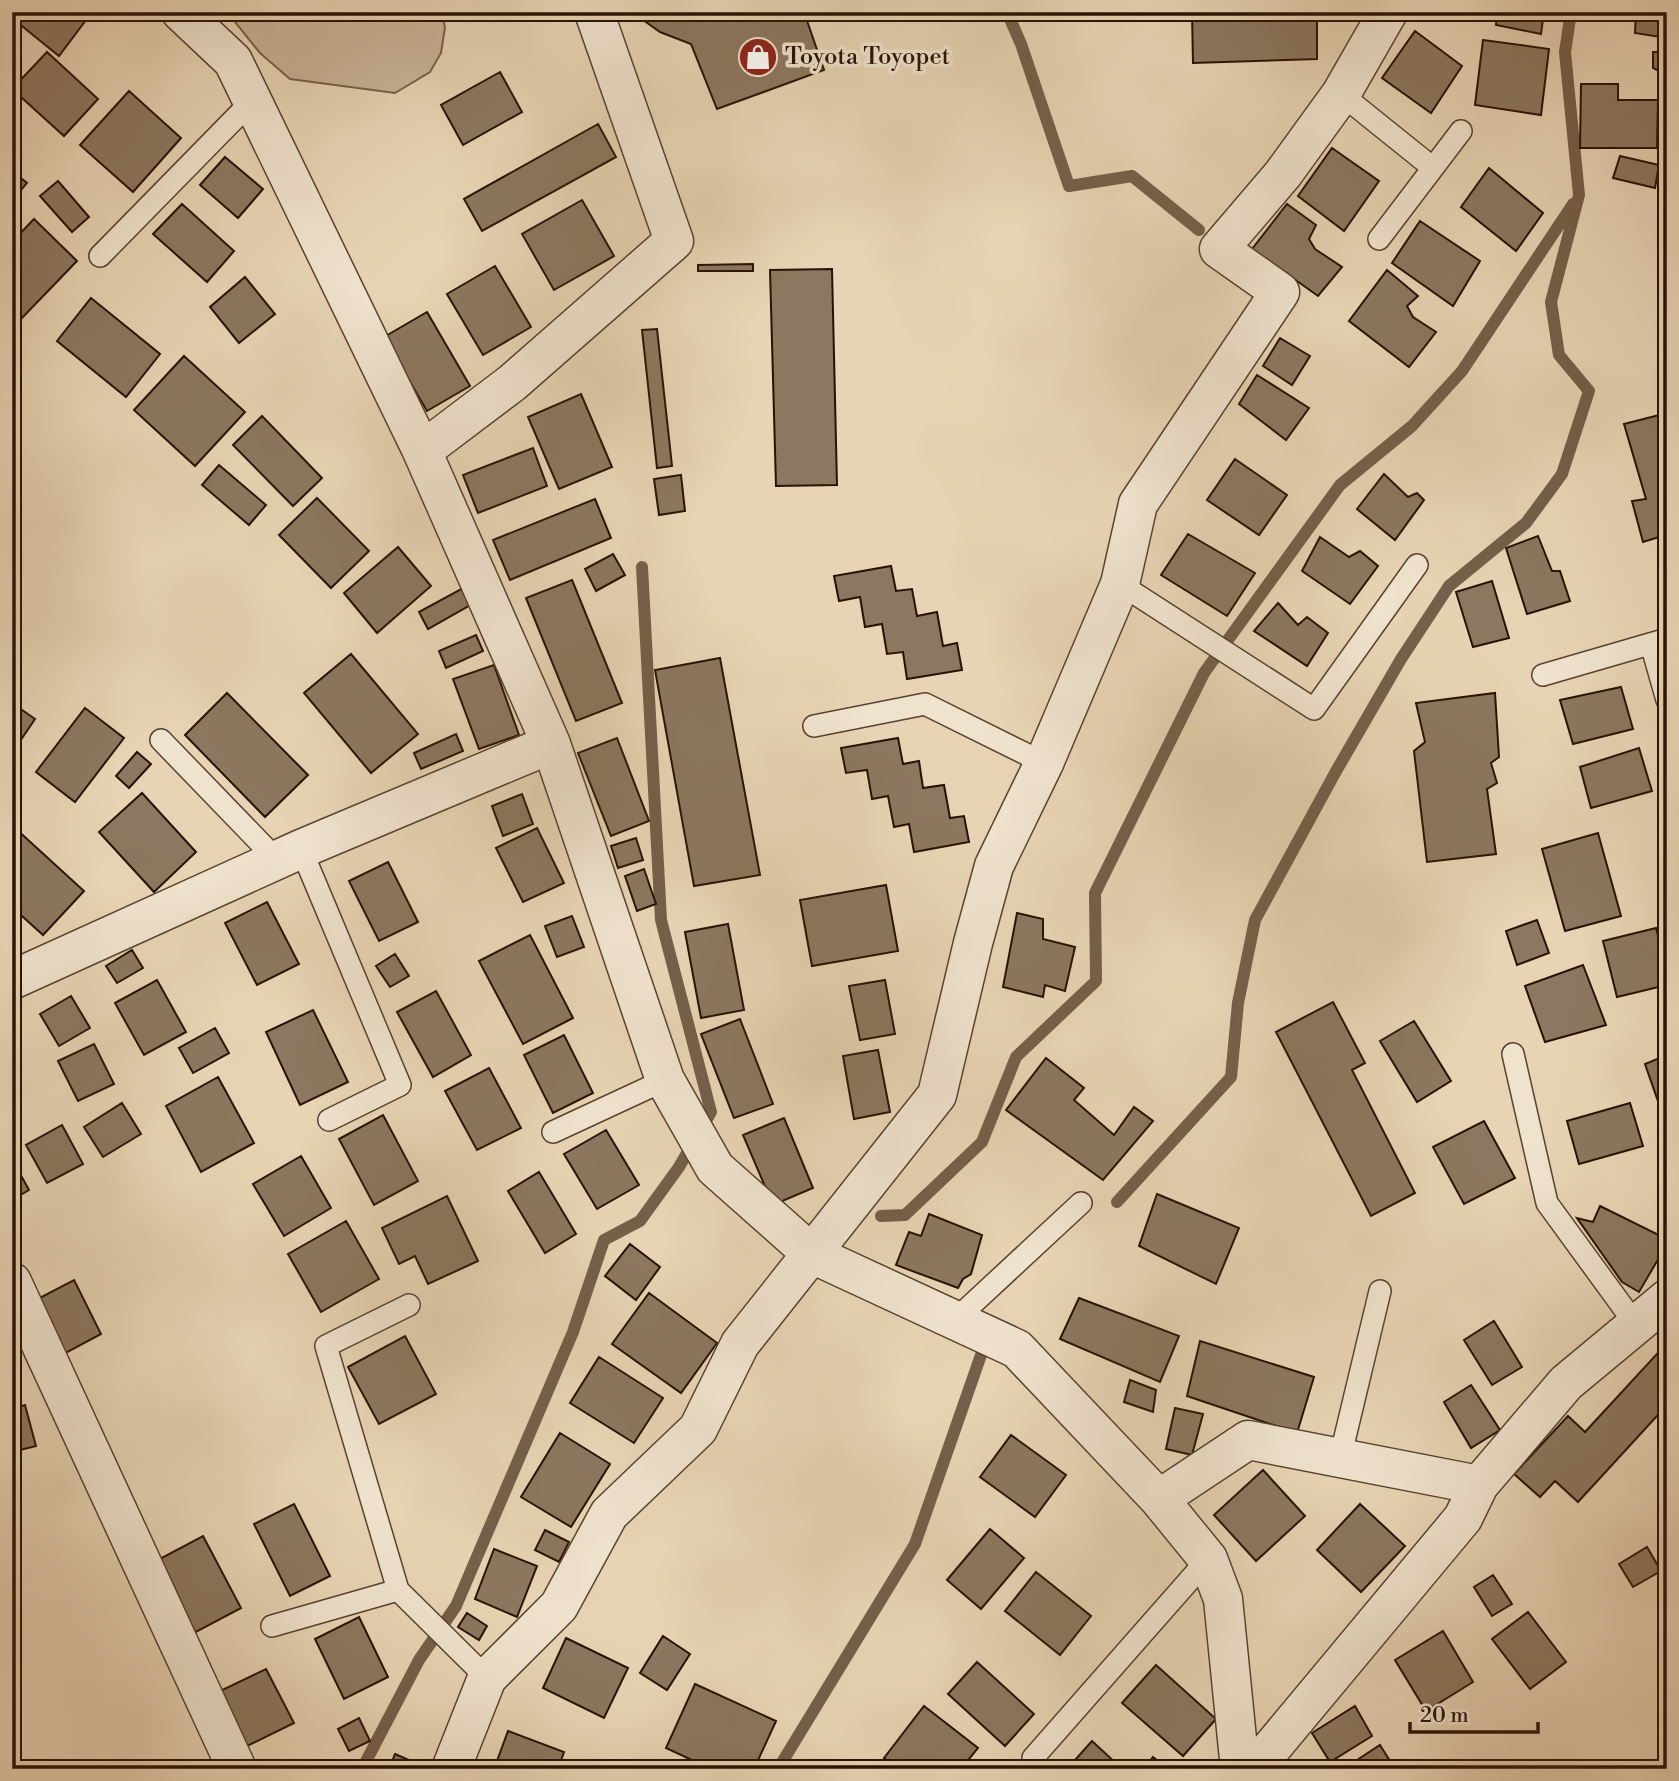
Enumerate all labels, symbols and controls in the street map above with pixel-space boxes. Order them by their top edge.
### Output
shop icon: Toyota Toyopet [737,36,779,78]
place label: Toyota Toyopet [785,42,951,72]
scale bar [1410,1690,1537,1734]
text: 20 m [1420,1703,1469,1729]

